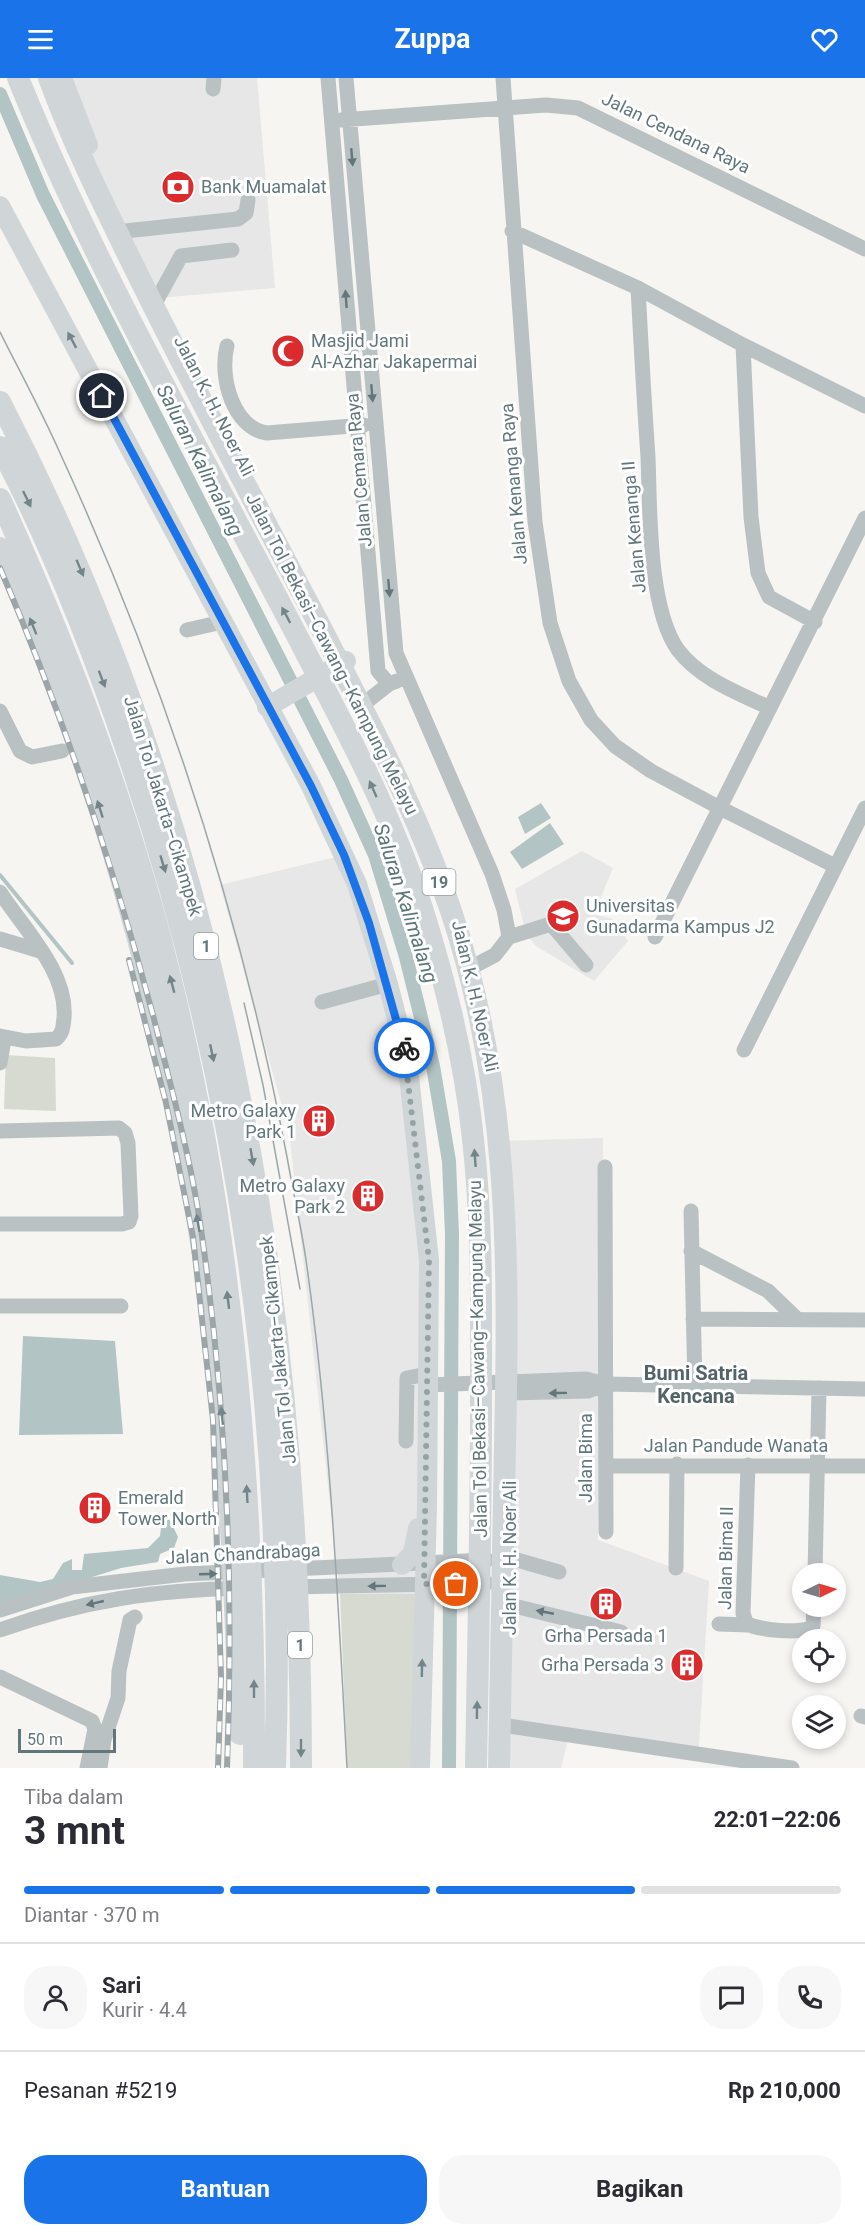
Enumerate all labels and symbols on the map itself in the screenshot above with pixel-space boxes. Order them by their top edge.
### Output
street label: Jalan Cendana Raya [599,87,754,178]
one-way arrow [347,148,357,167]
bank icon: Bank Muamalat [160,169,196,205]
place label: Bank Muamalat [201,176,327,197]
one-way arrow [341,289,351,308]
place label: Masjid Jami Al-Azhar Jakapermai [311,330,477,372]
one-way arrow [67,332,77,349]
street label: Jalan K. H. Noer Ali [170,332,259,479]
mosque icon: Masjid Jami Al-Azhar Jakapermai [270,333,306,369]
pin [76,370,127,421]
water label: Saluran Kalimalang [152,380,249,540]
one-way arrow [367,384,376,403]
street label: Jalan Cemara Raya [341,392,376,548]
street label: Jalan Kenanga Raya [496,402,531,566]
street label: Jalan Kenanga II [617,460,650,594]
street label: Jalan Tol Bekasi–Cawang–Kampung Melayu [242,490,423,818]
one-way arrow [23,491,32,508]
one-way arrow [75,559,85,577]
one-way arrow [384,578,394,597]
one-way arrow [281,606,291,623]
one-way arrow [28,616,38,634]
one-way arrow [98,670,107,688]
street label: Jalan Tol Jakarta–Cikampek [120,693,207,919]
one-way arrow [369,781,378,798]
one-way arrow [95,800,104,818]
water label: Saluran Kalimalang [369,820,443,986]
one-way arrow [159,855,168,873]
road number: 19 [422,869,456,895]
place label: Universitas Gunadarma Kampus J2 [586,895,775,937]
school or university icon: Universitas Gunadarma Kampus J2 [545,898,581,934]
street label: Jalan K. H. Noer Ali [448,918,503,1074]
road number: 1 [194,933,218,959]
one-way arrow [166,975,176,993]
courier [374,1018,434,1078]
one-way arrow [207,1044,217,1062]
place label: Metro Galaxy Park 1 [191,1100,296,1142]
building icon: Metro Galaxy Park 1 [301,1103,337,1139]
one-way arrow [248,1148,257,1167]
one-way arrow [470,1148,479,1167]
place label: Metro Galaxy Park 2 [240,1175,345,1217]
building icon: Metro Galaxy Park 2 [350,1178,386,1214]
street label: Jalan Tol Bekasi–Cawang–Kampung Melayu [464,1180,491,1538]
one-way arrow [194,1213,203,1232]
street label: Jalan Tol Jakarta–Cikampek [255,1234,300,1465]
one-way arrow [223,1290,233,1309]
district label: Bumi Satria Kencana [644,1361,749,1408]
one-way arrow [549,1388,568,1398]
one-way arrow [218,1407,227,1426]
street label: Jalan Bima [575,1413,596,1503]
street label: Jalan Pandude Wanata [644,1435,828,1456]
street label: Jalan K. H. Noer Ali [499,1481,520,1635]
one-way arrow [243,1484,252,1503]
place label: Emerald Tower North [118,1487,217,1529]
building icon: Emerald Tower North [77,1490,113,1526]
street label: Jalan Bima II [714,1506,737,1610]
street label: Jalan Chandrabaga [165,1539,321,1568]
pin [430,1558,481,1609]
north arrow [792,1563,846,1617]
one-way arrow [198,1569,217,1578]
one-way arrow [367,1581,386,1590]
building icon: Grha Persada 1 [588,1586,624,1622]
one-way arrow [85,1598,104,1608]
one-way arrow [536,1607,555,1616]
place label: Grha Persada 1 [544,1625,668,1646]
road number: 1 [288,1632,312,1658]
building icon: Grha Persada 3 [669,1647,705,1683]
place label: Grha Persada 3 [541,1654,664,1675]
one-way arrow [417,1658,427,1677]
one-way arrow [249,1679,259,1698]
one-way arrow [472,1700,481,1719]
scale bar [18,1726,116,1754]
one-way arrow [296,1738,306,1757]

